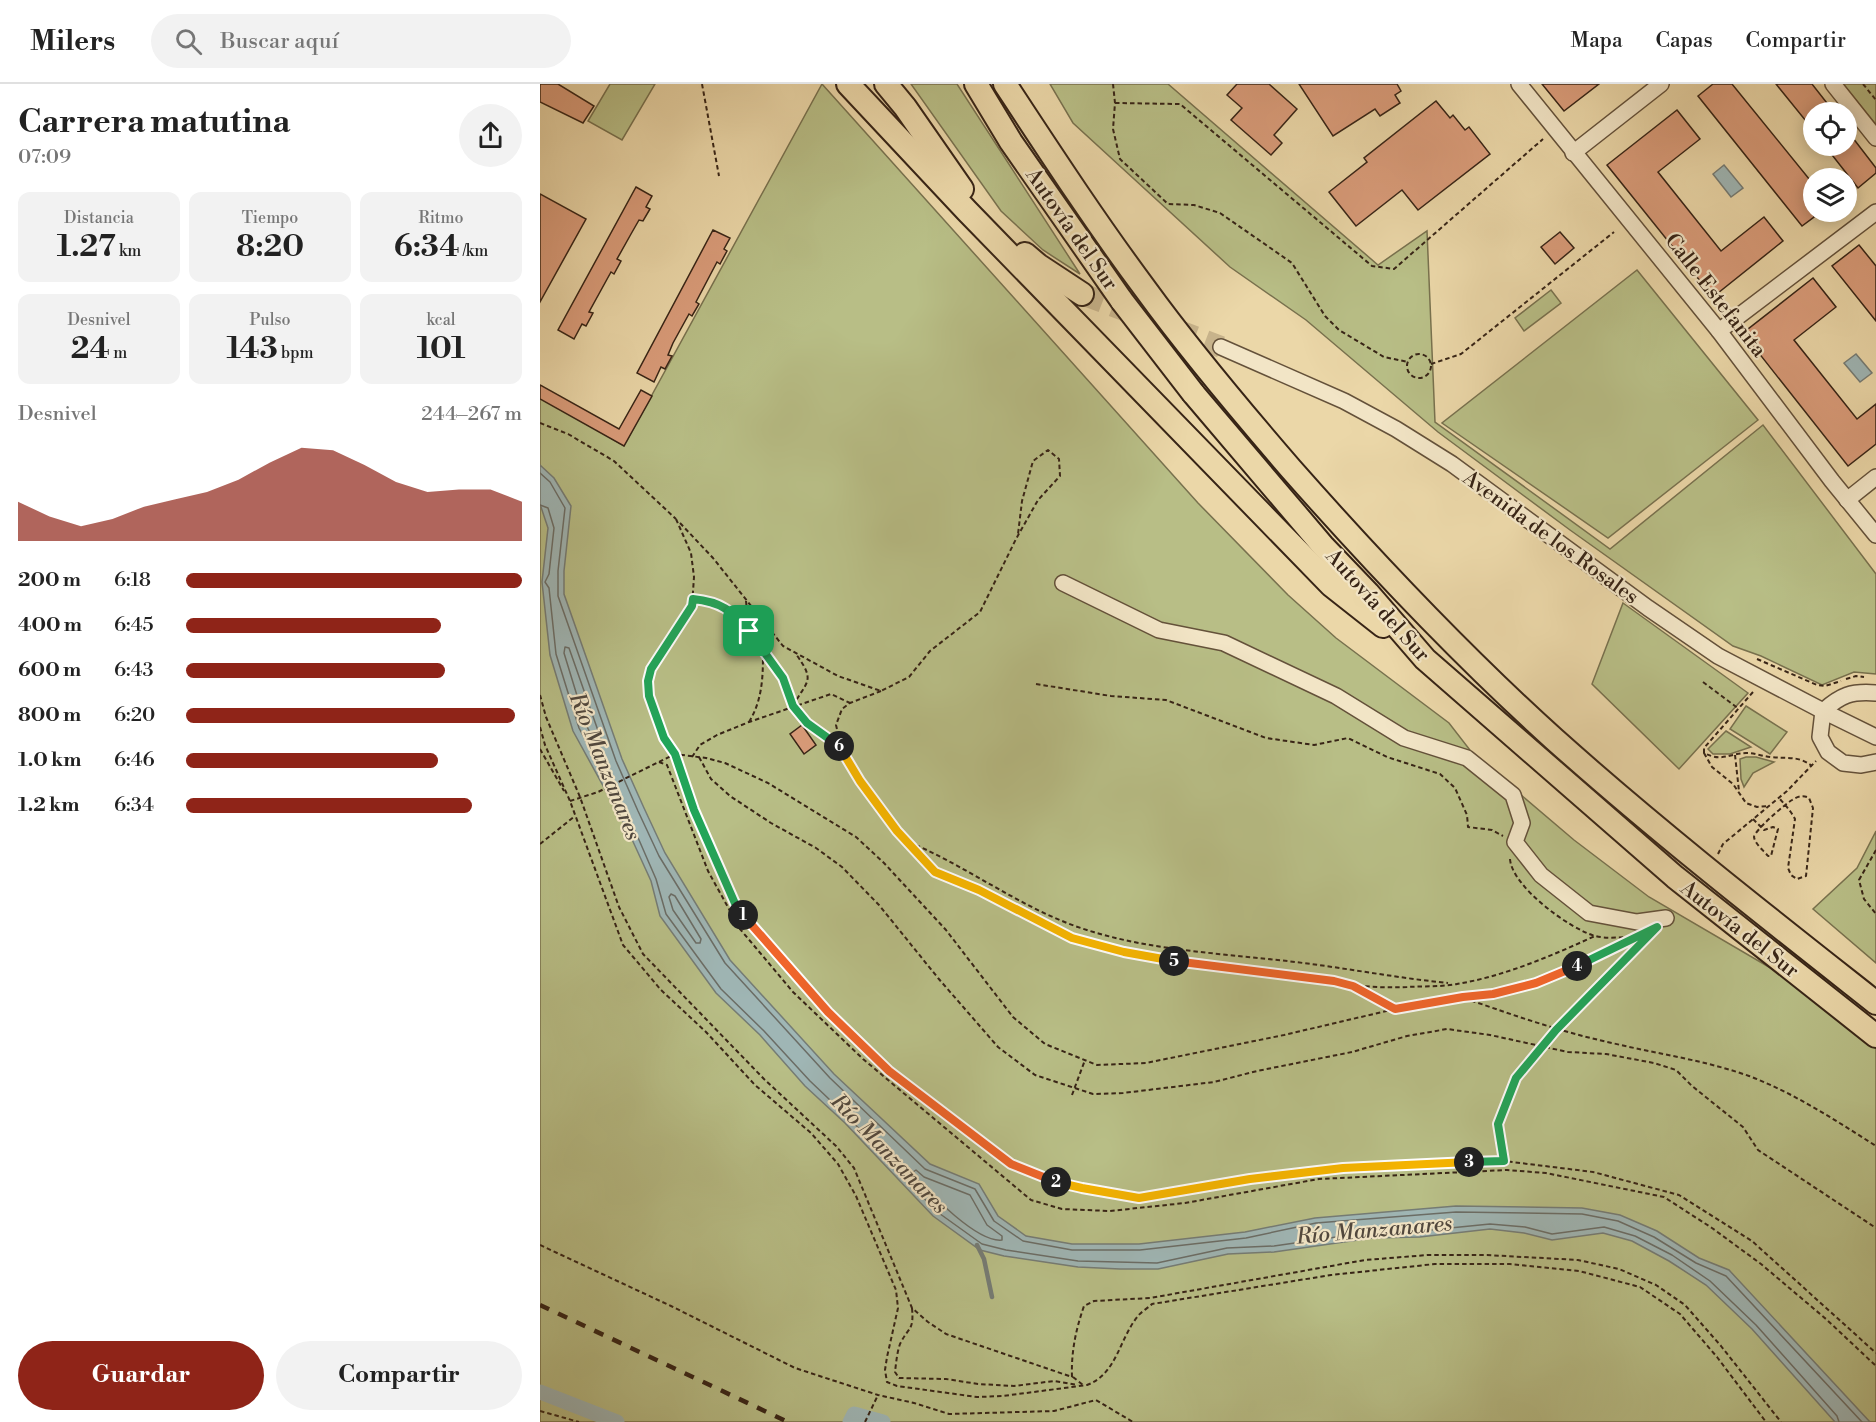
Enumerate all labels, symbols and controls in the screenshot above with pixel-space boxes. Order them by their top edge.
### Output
search box [151,14,571,68]
text: Milers [30,24,115,59]
icon: search [172,25,205,58]
text: Buscar aquí [220,28,339,55]
text: Mapa [1571,28,1623,54]
text: Capas [1656,28,1713,54]
text: Compartir [1746,28,1846,54]
text: Carrera matutina [18,102,290,143]
map controls [1803,102,1857,222]
button: locate [1803,102,1857,156]
button: share [459,104,522,167]
text: 07:09 [18,145,71,170]
street label: Autovía del Sur [1019,163,1123,296]
button: layers [1803,168,1857,222]
text: Distancia [64,208,134,228]
text: Tiempo [242,208,298,228]
text: Ritmo [419,208,463,228]
text: 1.27 [57,228,116,266]
text: 8:20 [236,228,304,266]
text: 6:34 [394,228,460,266]
street label: Calle Estefanita [1659,229,1772,363]
text: km [116,241,141,261]
text: /km [460,241,488,261]
text: Desnivel [68,310,130,330]
text: Pulso [250,310,290,330]
text: kcal [426,310,456,330]
text: 24 [71,330,110,368]
text: 143 [227,330,278,368]
text: 101 [417,330,465,368]
text: m [110,343,127,363]
text: bpm [278,343,313,363]
text: Desnivel [18,402,97,427]
text: 244–267 m [421,402,522,427]
street label: Avenida de los Rosales [1457,465,1643,610]
street label: Autovía del Sur [1319,543,1435,668]
text: 200 m [18,568,81,593]
text: 6:18 [114,568,151,593]
pin [723,605,774,656]
text: 400 m [18,613,82,638]
text: 6:45 [114,613,154,638]
icon: arrive [732,614,765,647]
text: 600 m [18,658,81,683]
text: 6:43 [114,658,154,683]
water label: Río Manzanares [562,688,646,844]
text: 800 m [18,703,81,728]
text: 6:20 [114,703,155,728]
pin: 6 [824,731,854,761]
text: 6 [834,736,844,756]
text: 1.0 km [18,748,82,773]
text: 6:46 [114,748,155,773]
text: 1.2 km [18,793,80,818]
text: 6:34 [114,793,154,818]
street label: Autovía del Sur [1674,875,1804,984]
pin: 1 [728,900,758,930]
text: 1 [739,905,747,925]
pin: 5 [1159,946,1189,976]
text: 5 [1169,951,1179,971]
pin: 4 [1562,951,1592,981]
text: 4 [1572,956,1582,976]
water label: Río Manzanares [824,1088,953,1220]
pin: 3 [1454,1147,1484,1177]
text: 3 [1464,1152,1474,1172]
pin: 2 [1041,1167,1071,1197]
text: 2 [1051,1172,1061,1192]
water label: Río Manzanares [1294,1210,1453,1251]
button: Guardar [18,1341,264,1410]
button: Compartir [276,1341,522,1410]

